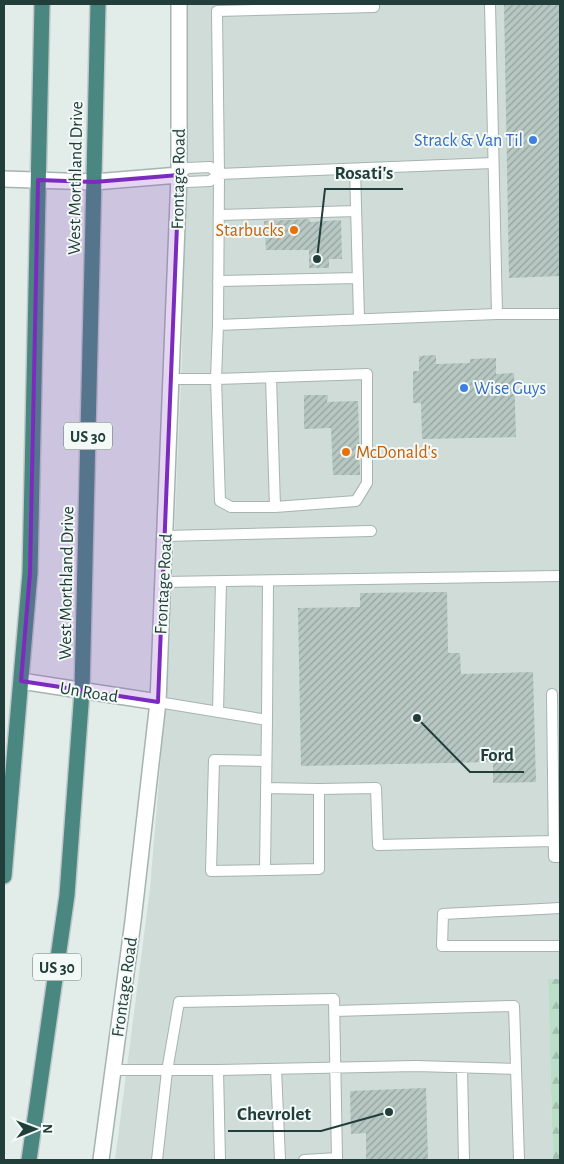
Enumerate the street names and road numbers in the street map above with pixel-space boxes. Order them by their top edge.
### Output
street label: West Morthland Drive [66,101,86,255]
street label: Frontage Road [169,128,189,230]
road number: US 30 [64,422,112,450]
street label: West Morthland Drive [57,506,77,660]
street label: Frontage Road [152,533,176,635]
street label: Un Road [58,679,119,706]
street label: Frontage Road [109,936,141,1038]
road number: US 30 [33,954,81,980]

